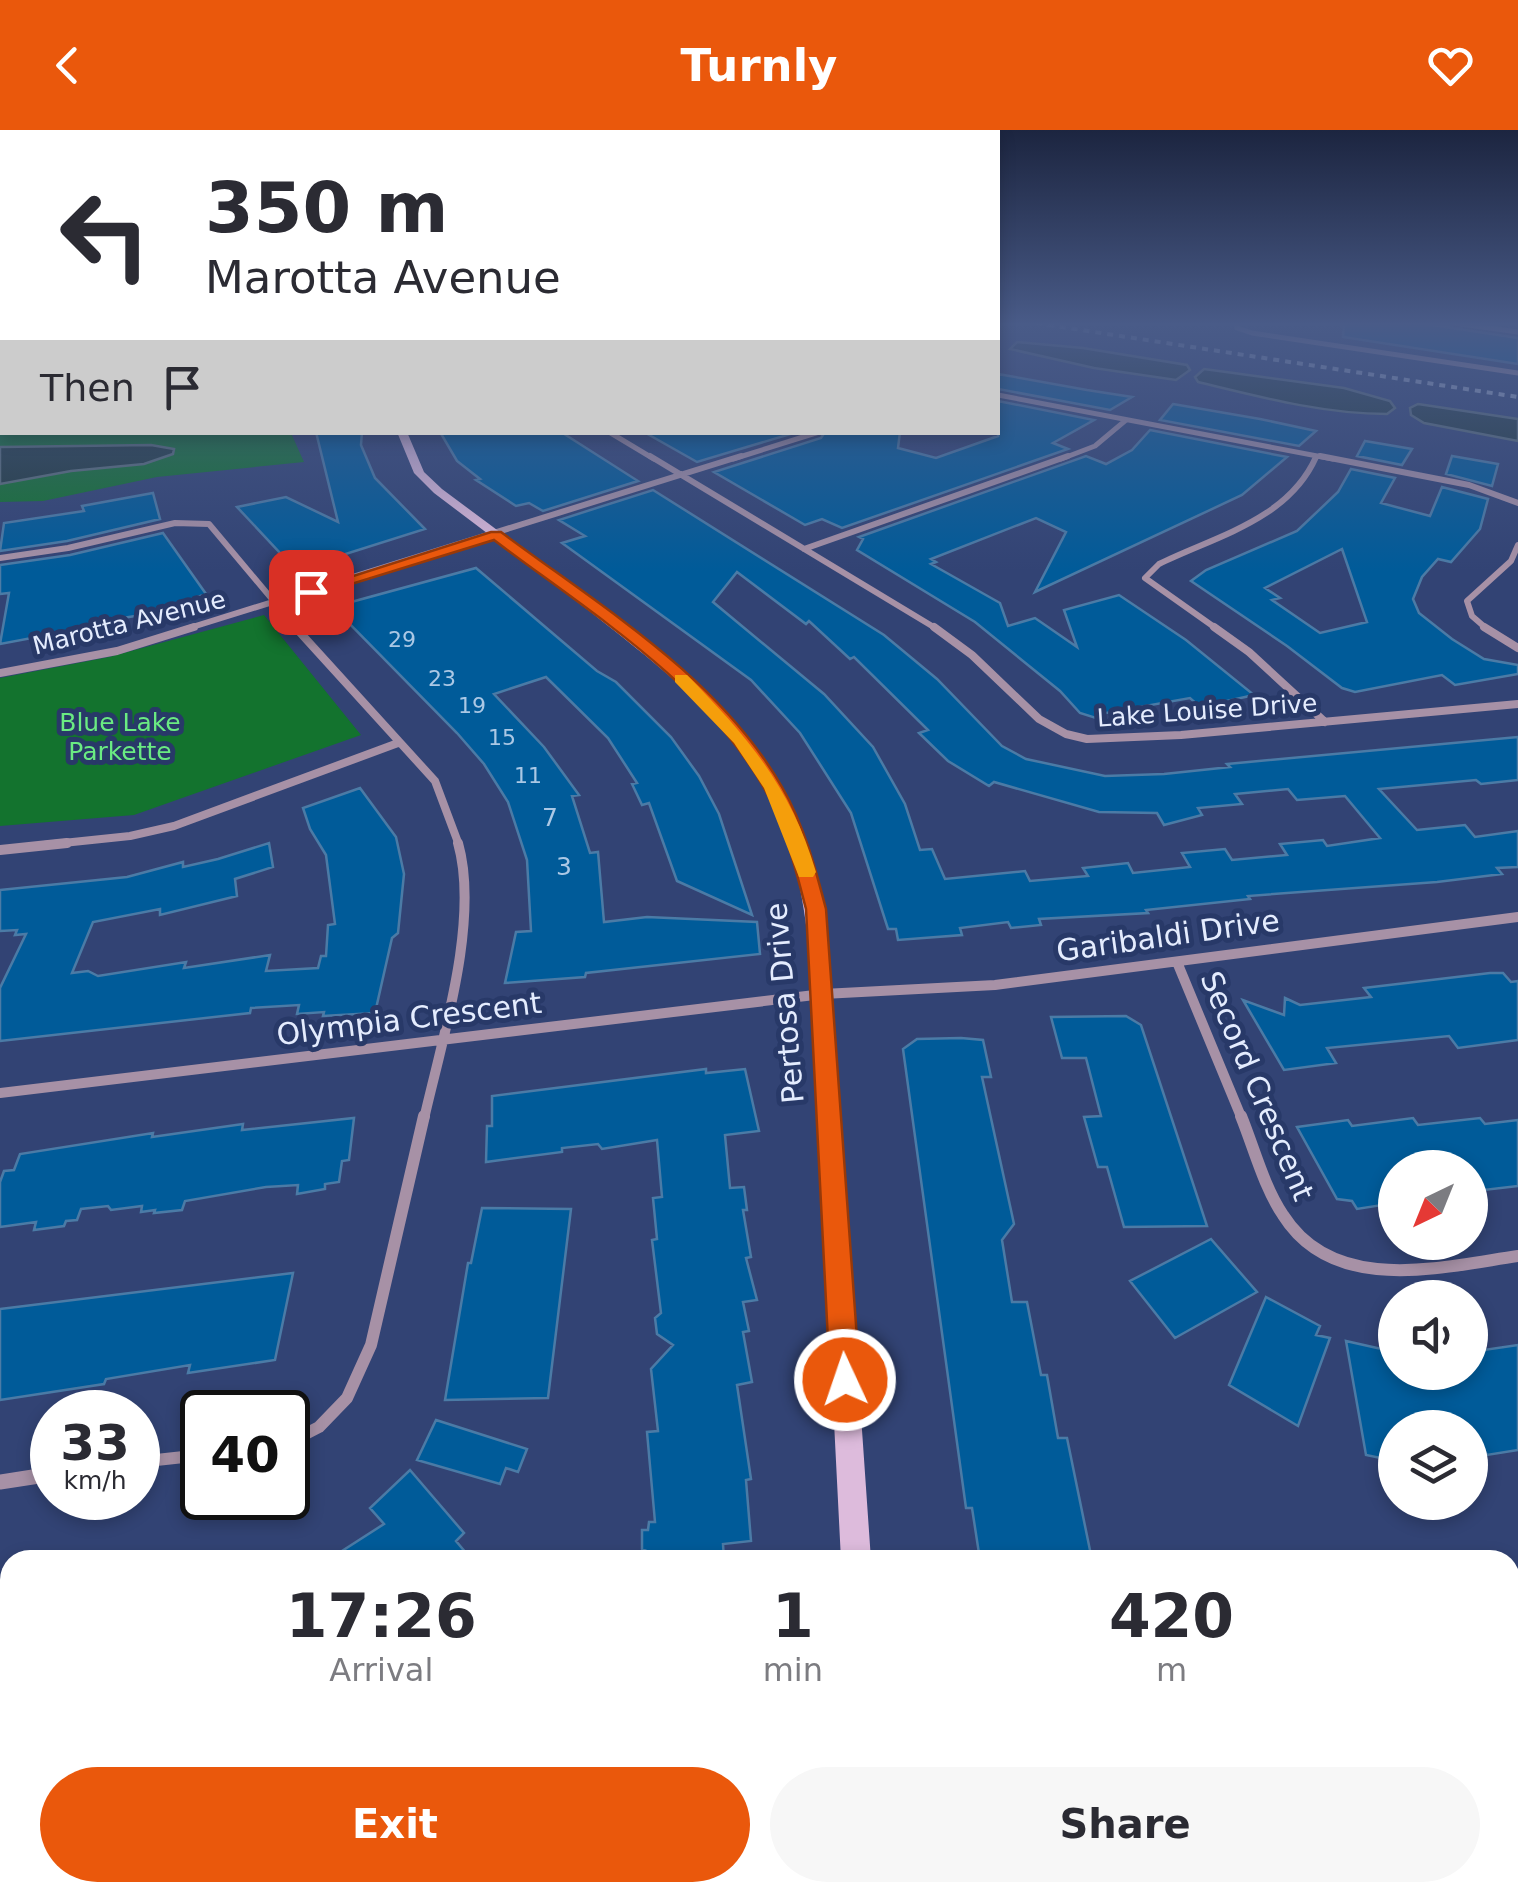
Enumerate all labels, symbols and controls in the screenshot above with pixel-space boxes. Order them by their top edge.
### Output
icon: back [40,38,95,93]
icon: heart [1423,38,1478,93]
text: Turnly [681,39,837,92]
text: 350 m [205,167,448,249]
icon: left [40,170,170,300]
text: Marotta Avenue [205,251,561,304]
icon: arrive [155,360,210,415]
text: Then [40,366,135,410]
pin [269,550,354,635]
icon: arrive [284,565,339,620]
street label: Marotta Avenue [30,585,229,660]
house number: 29 [388,627,416,652]
house number: 23 [428,666,456,691]
street label: Lake Louise Drive [1096,688,1318,733]
house number: 19 [458,693,486,718]
park label: Blue Lake Parkette [59,708,181,766]
house number: 15 [488,725,516,750]
house number: 11 [514,763,542,788]
house number: 7 [542,803,558,832]
house number: 3 [556,852,572,881]
street label: Pertosa Drive [758,901,811,1105]
street label: Garibaldi Drive [1054,903,1282,968]
street label: Secord Crescent [1193,966,1322,1206]
street label: Olympia Crescent [274,985,544,1052]
north arrow [1378,1150,1488,1260]
map controls [1378,1150,1488,1520]
button: sound [1378,1280,1488,1390]
position arrow [793,1328,897,1432]
speed limit sign: 40 [180,1390,310,1520]
button: layers [1378,1410,1488,1520]
text: 33 [60,1414,130,1472]
text: km/h [63,1466,127,1495]
text: 17:26 [286,1581,477,1651]
text: 1 [772,1581,814,1651]
text: 420 [1109,1581,1234,1651]
text: Arrival [329,1651,433,1689]
text: min [763,1651,823,1689]
text: m [1156,1651,1187,1689]
button: Exit [40,1767,750,1882]
button: Share [770,1767,1480,1882]

